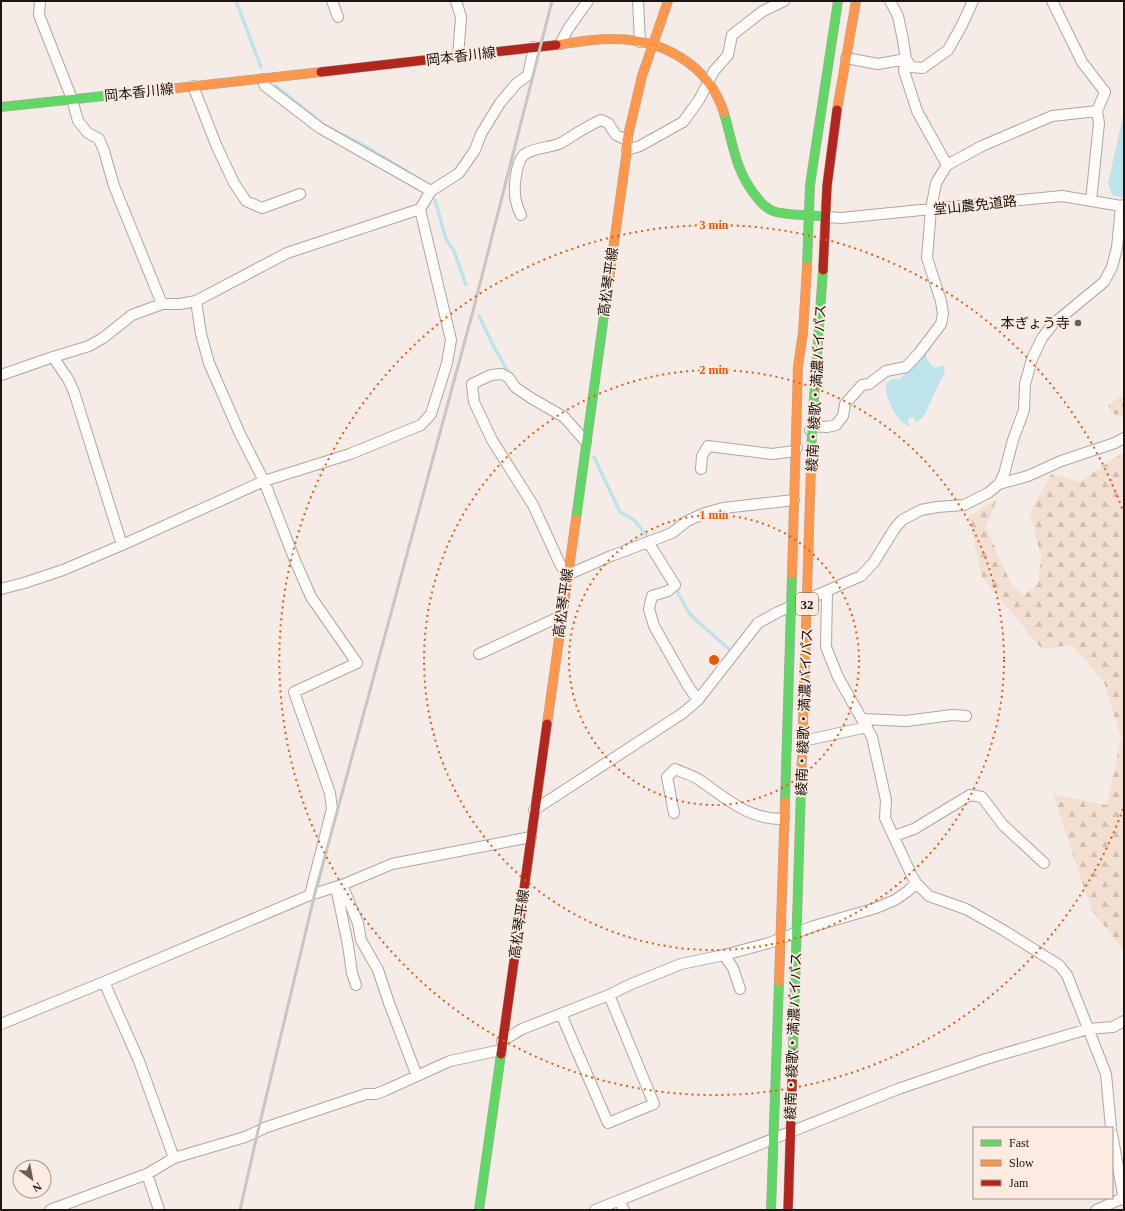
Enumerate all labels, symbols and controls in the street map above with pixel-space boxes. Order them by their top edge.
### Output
street label: 岡本香川線 [425,45,497,68]
street label: 岡本香川線 [103,81,175,104]
street label: 堂山農免道路 [932,194,1018,217]
text: 3 min [699,218,729,232]
street label: 高松琴平線 [596,246,621,318]
street label: 綾南・綾歌・満濃バイパス [805,304,828,472]
place label: 本ぎょう寺 [1001,316,1070,331]
marker: 本ぎょう寺 [1073,318,1083,328]
text: 2 min [699,363,729,377]
text: 1 min [699,508,729,522]
street label: 高松琴平線 [551,567,576,639]
road number: 32 [796,593,818,615]
street label: 綾南・綾歌・満濃バイパス [794,628,815,796]
centre of rings [707,653,721,667]
street label: 高松琴平線 [507,888,532,960]
street label: 綾南・綾歌・満濃バイパス [783,952,804,1120]
legend [973,1127,1113,1199]
text: Fast [1009,1136,1030,1150]
text: Slow [1009,1156,1034,1170]
north arrow [12,1159,52,1199]
text: Jam [1009,1176,1029,1190]
text: N [31,1180,44,1195]

